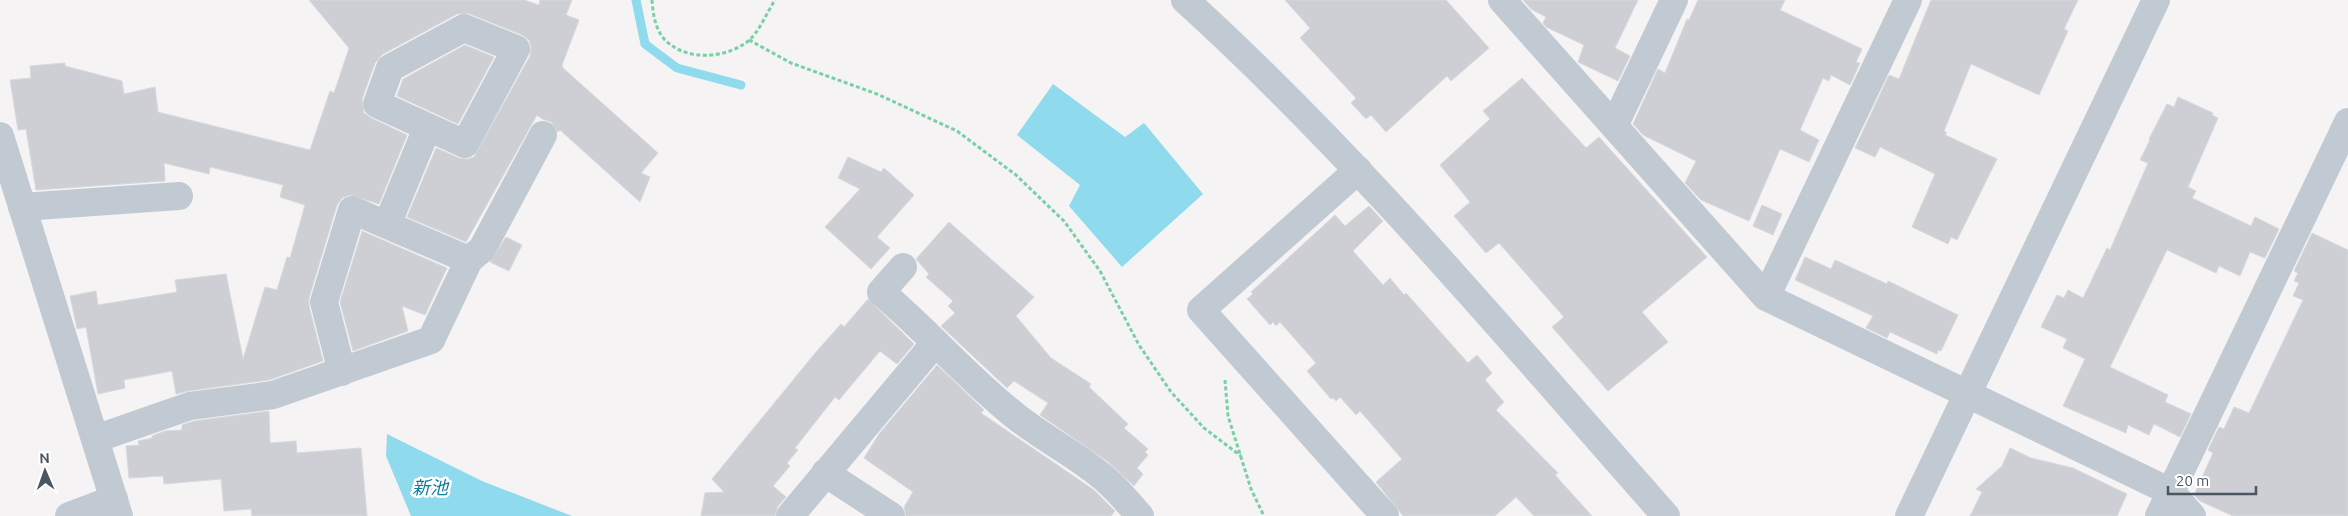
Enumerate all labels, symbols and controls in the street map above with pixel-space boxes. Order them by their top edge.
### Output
north arrow [20,446,70,496]
text: N [39,450,50,466]
scale bar [2168,464,2256,496]
text: 20 m [2176,472,2209,489]
water label: 新池 [412,477,450,497]

